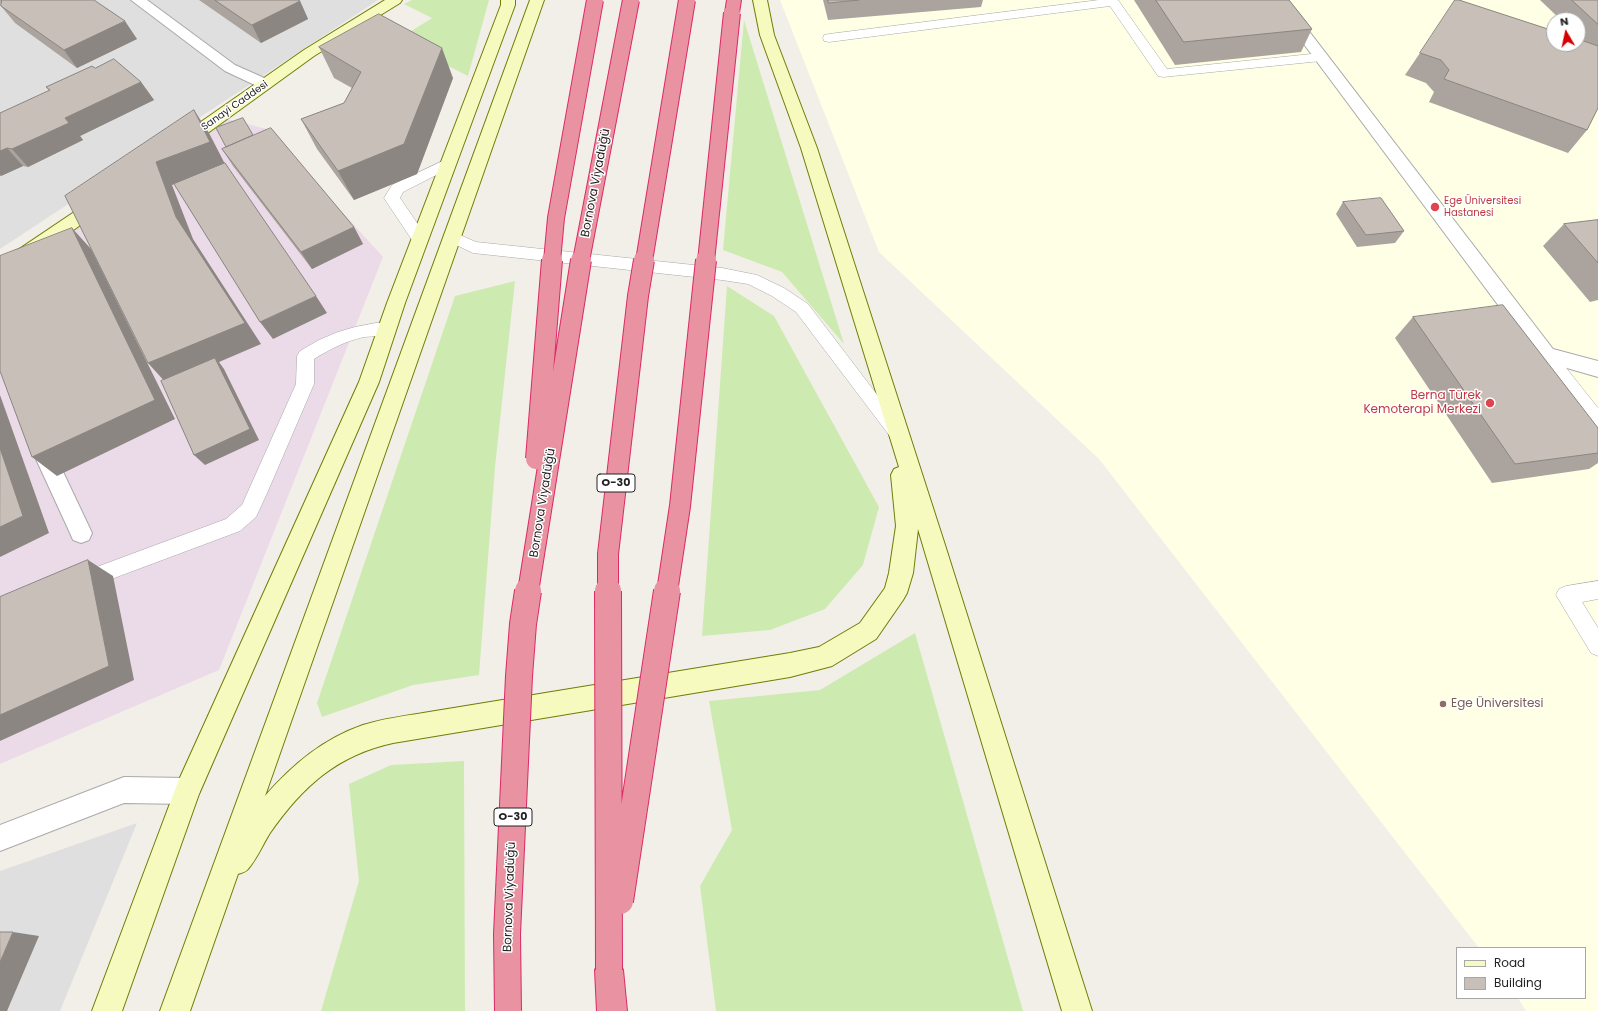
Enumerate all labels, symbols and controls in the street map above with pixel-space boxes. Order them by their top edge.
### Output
north arrow [1546,12,1586,52]
text: N [1559,13,1570,30]
street label: Sanayi Caddesi [199,79,271,133]
street label: Bornova Viyadüğü [578,127,614,239]
place label: Ege Üniversitesi Hastanesi [1444,195,1521,218]
marker: Ege Üniversitesi Hastanesi [1429,201,1441,213]
place label: Berna Türek Kemoterapi Merkezi [1363,389,1481,417]
marker: Berna Türek Kemoterapi Merkezi [1484,397,1496,409]
street label: Bornova Viyadüğü [527,447,559,559]
road number: O-30 [597,474,635,492]
place label: Ege Üniversitesi [1451,697,1544,711]
marker: Ege Üniversitesi [1438,699,1448,709]
road number: O-30 [494,808,532,826]
street label: Bornova Viyadüğü [501,842,519,952]
legend [1456,947,1586,999]
text: Road [1494,954,1525,971]
text: Building [1494,974,1542,991]

